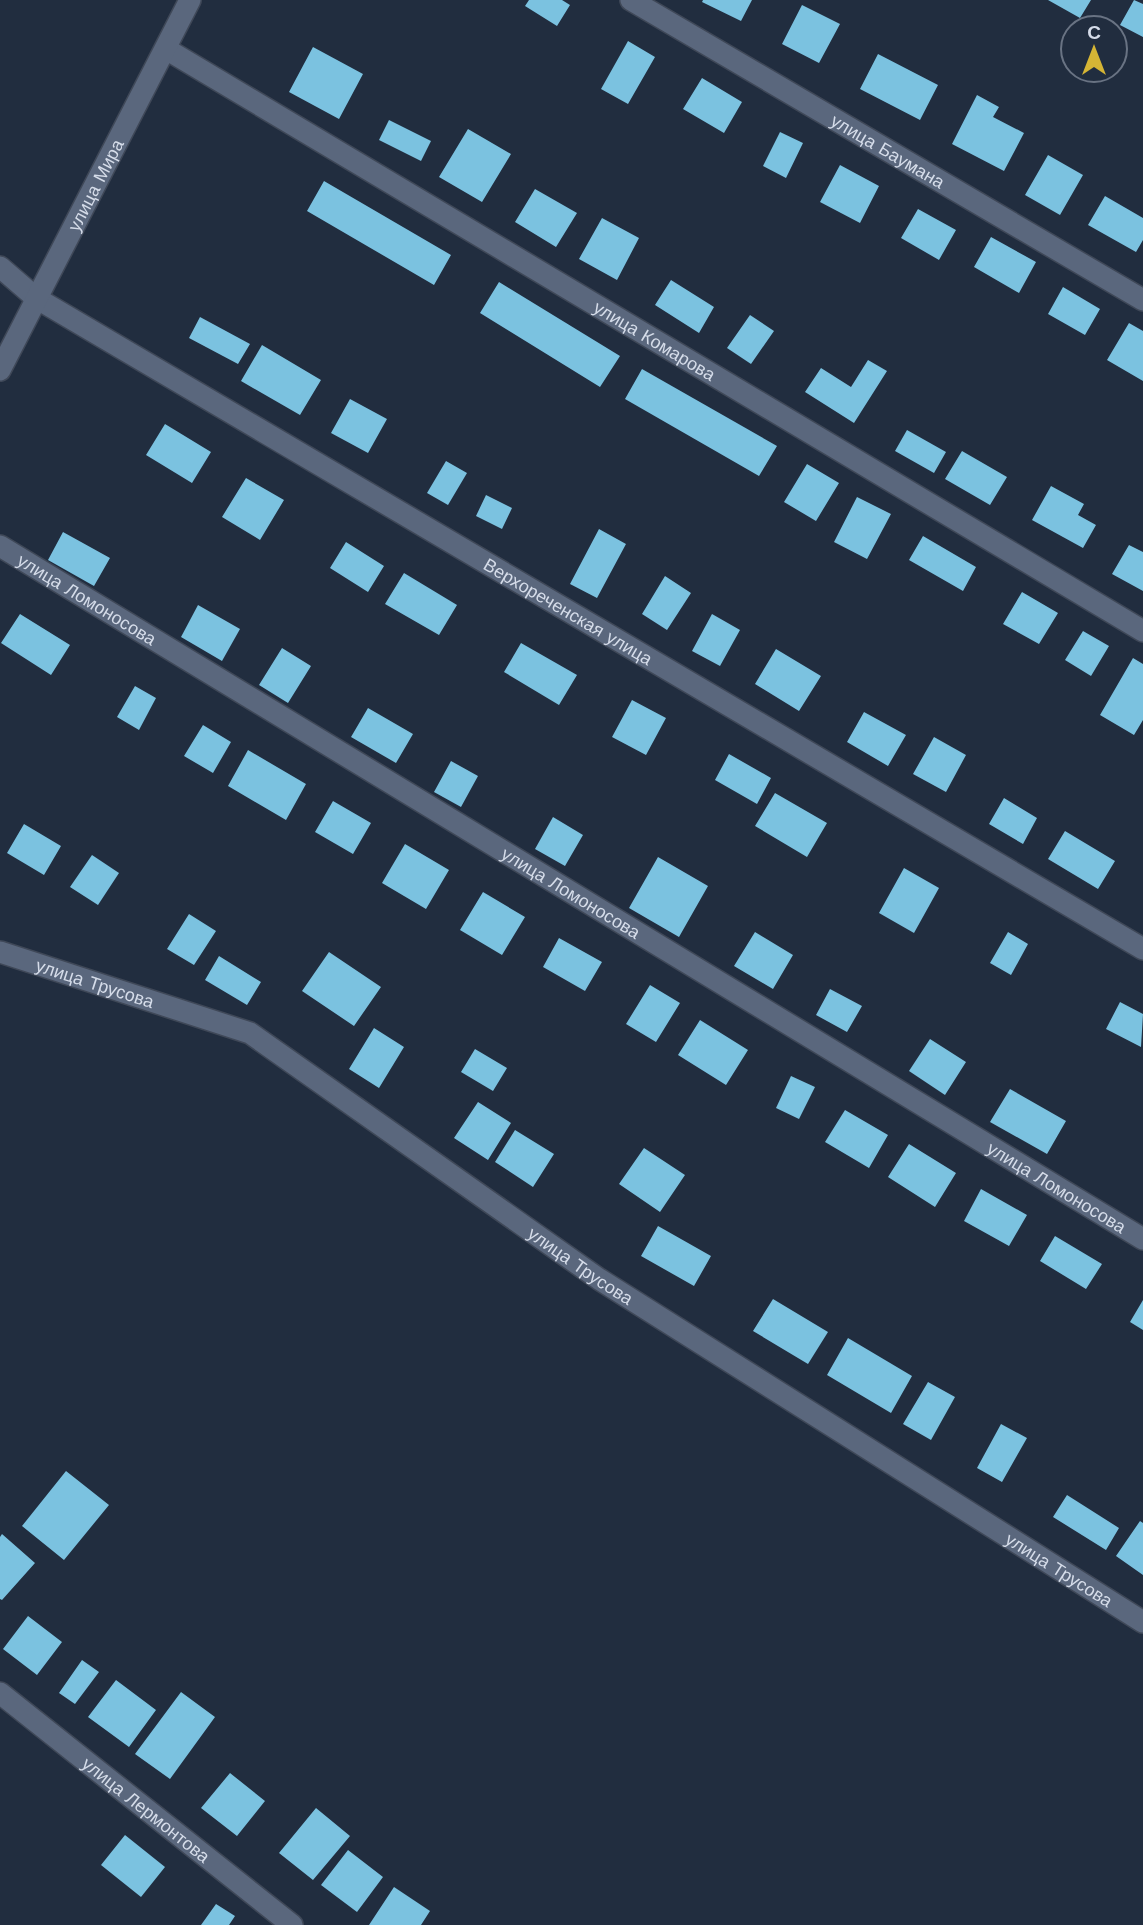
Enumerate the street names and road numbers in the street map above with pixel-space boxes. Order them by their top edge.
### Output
street label: улица Баумана [827,109,950,193]
street label: улица Мира [63,134,128,235]
street label: улица Комарова [590,296,720,385]
street label: улица Ломоносова [14,549,161,649]
street label: Верхореченская улица [480,553,657,669]
street label: улица Ломоносова [498,842,645,943]
street label: улица Трусова [33,954,158,1012]
street label: улица Ломоносова [984,1137,1131,1237]
street label: улица Трусова [524,1222,638,1309]
street label: улица Трусова [1002,1528,1118,1611]
street label: улица Лермонтова [78,1752,215,1867]

